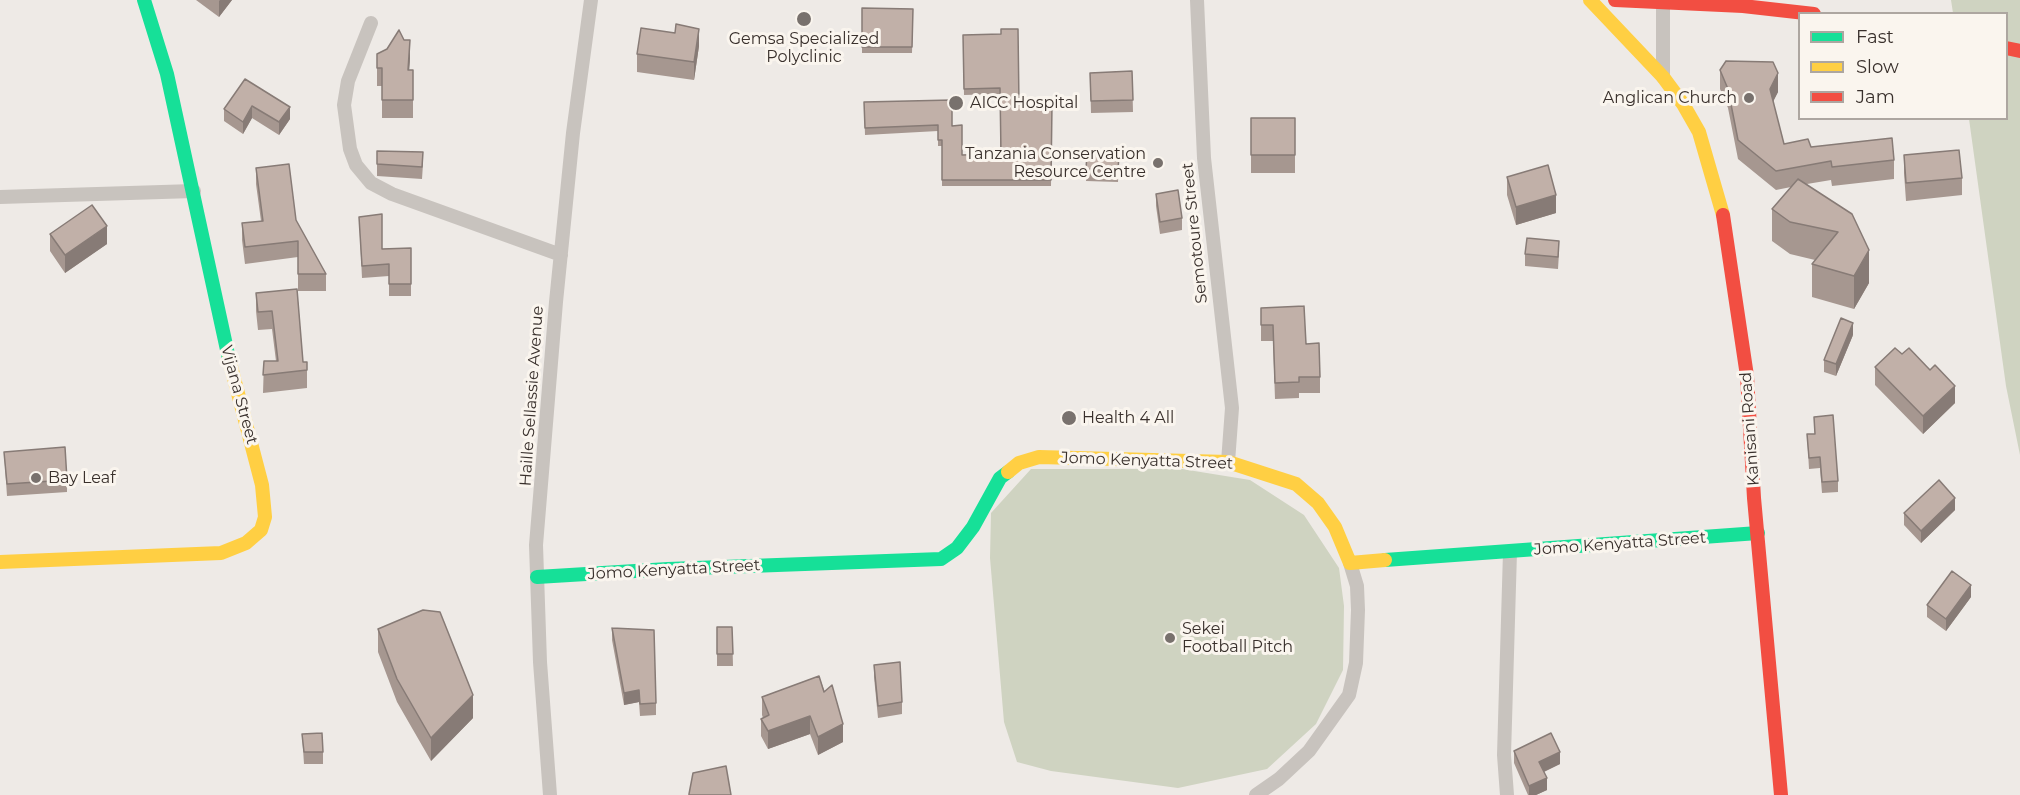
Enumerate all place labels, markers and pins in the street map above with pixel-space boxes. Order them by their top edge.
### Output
marker: Gemsa Specialized Polyclinic [795,10,813,28]
place label: Gemsa Specialized Polyclinic [729,29,879,67]
place label: Anglican Church [1603,88,1737,108]
marker: Anglican Church [1742,91,1756,105]
place label: AICC Hospital [970,93,1078,113]
marker: AICC Hospital [947,94,965,112]
place label: Tanzania Conservation Resource Centre [965,144,1146,182]
marker: Tanzania Conservation Resource Centre [1151,156,1165,170]
place label: Health 4 All [1082,408,1174,428]
marker: Health 4 All [1060,409,1078,427]
place label: Bay Leaf [48,468,116,488]
marker: Bay Leaf [29,471,43,485]
place label: Sekei Football Pitch [1182,619,1293,657]
marker: Sekei Football Pitch [1163,631,1177,645]

